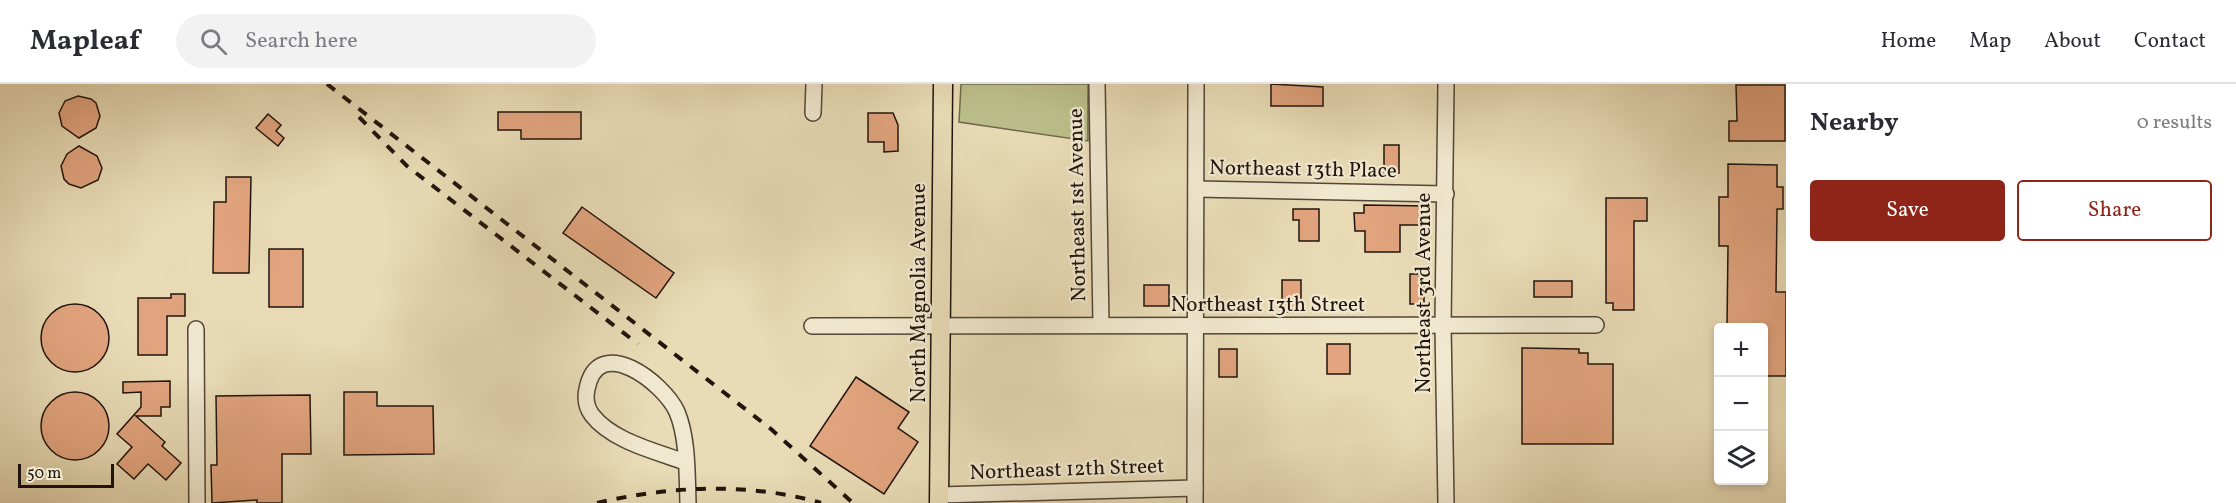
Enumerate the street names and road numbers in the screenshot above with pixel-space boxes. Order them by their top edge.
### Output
street label: Northeast 1st Avenue [1062,108,1094,302]
street label: Northeast 13th Place [1209,154,1397,186]
street label: North Magnolia Avenue [905,183,934,403]
street label: Northeast 3rd Avenue [1410,193,1439,393]
street label: Northeast 13th Street [1171,291,1365,320]
street label: Northeast 12th Street [969,452,1165,488]

